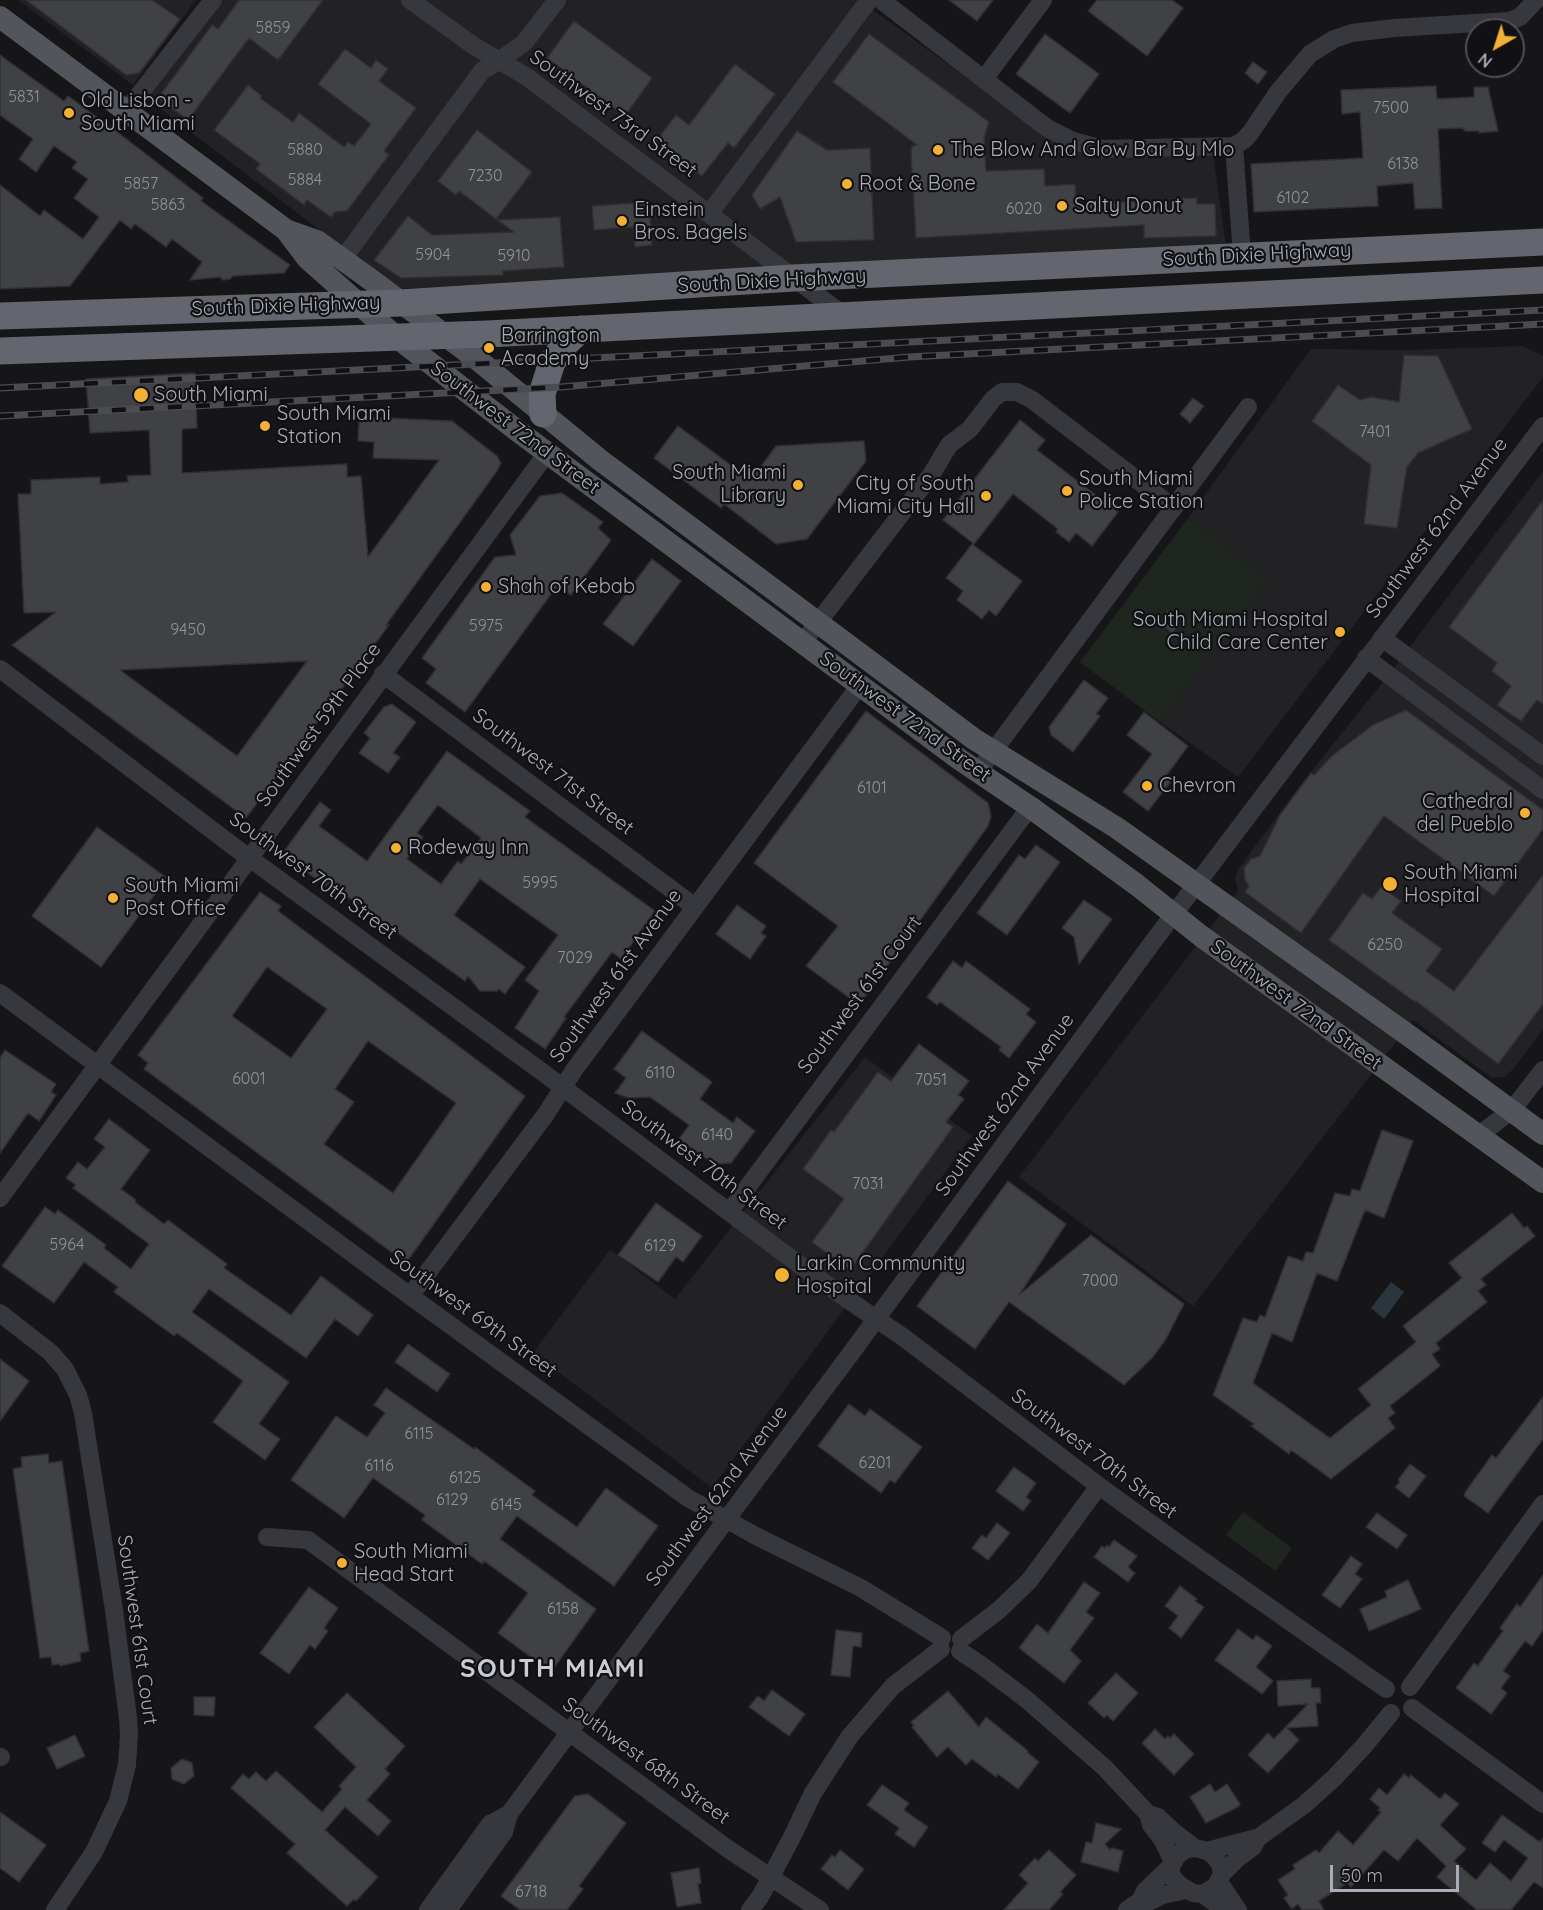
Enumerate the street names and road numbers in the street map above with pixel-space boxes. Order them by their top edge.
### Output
street label: Southwest 73rd Street [525,45,701,183]
street label: South Dixie Highway [1162,238,1352,272]
street label: South Dixie Highway [677,264,867,298]
street label: South Dixie Highway [191,291,381,321]
street label: Southwest 72nd Street [426,356,604,500]
street label: Southwest 62nd Avenue [1361,433,1513,623]
street label: Southwest 59th Place [251,638,387,812]
street label: Southwest 72nd Street [815,647,995,787]
street label: Southwest 71st Street [468,704,638,840]
street label: Southwest 70th Street [225,807,401,945]
street label: Southwest 61st Avenue [545,884,687,1068]
street label: Southwest 61st Court [793,911,927,1079]
street label: Southwest 72nd Street [1206,935,1386,1075]
street label: Southwest 62nd Avenue [931,1009,1079,1201]
street label: Southwest 70th Street [616,1095,792,1235]
street label: Southwest 69th Street [385,1245,561,1383]
street label: Southwest 70th Street [1006,1384,1182,1524]
street label: Southwest 62nd Avenue [641,1401,793,1591]
street label: Southwest 61st Court [112,1534,162,1726]
street label: Southwest 68th Street [558,1692,734,1830]

